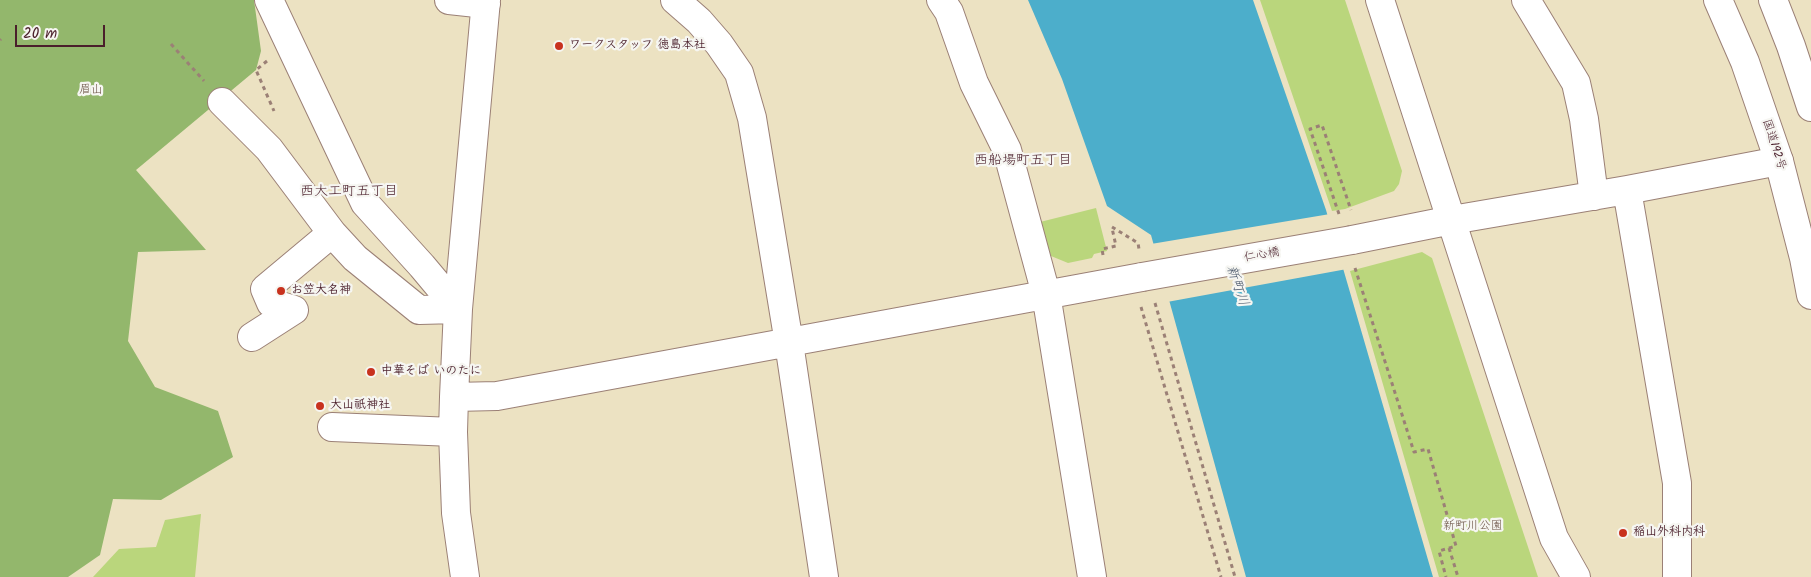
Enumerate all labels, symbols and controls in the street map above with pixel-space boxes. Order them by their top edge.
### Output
scale bar [18,15,108,47]
text: 20 m [23,22,57,46]
place label: ワークスタッフ 徳島本社 [569,39,706,53]
marker: ワークスタッフ 徳島本社 [553,40,565,52]
park label: 眉山 [79,84,103,98]
street label: 国道192号 [1758,118,1788,172]
district label: 西船場町五丁目 [974,154,1072,170]
district label: 西大工町五丁目 [300,185,398,201]
street label: 仁心橋 [1243,246,1281,266]
water label: 新町川 [1221,263,1251,309]
place label: お笠大名神 [291,284,351,298]
marker: お笠大名神 [275,285,287,297]
place label: 中華そば いのたに [381,365,482,379]
marker: 中華そば いのたに [365,366,377,378]
place label: 大山祇神社 [330,399,390,413]
marker: 大山祇神社 [314,400,326,412]
park label: 新町川公園 [1443,520,1503,534]
place label: 稲山外科内科 [1633,526,1705,540]
marker: 稲山外科内科 [1617,527,1629,539]

